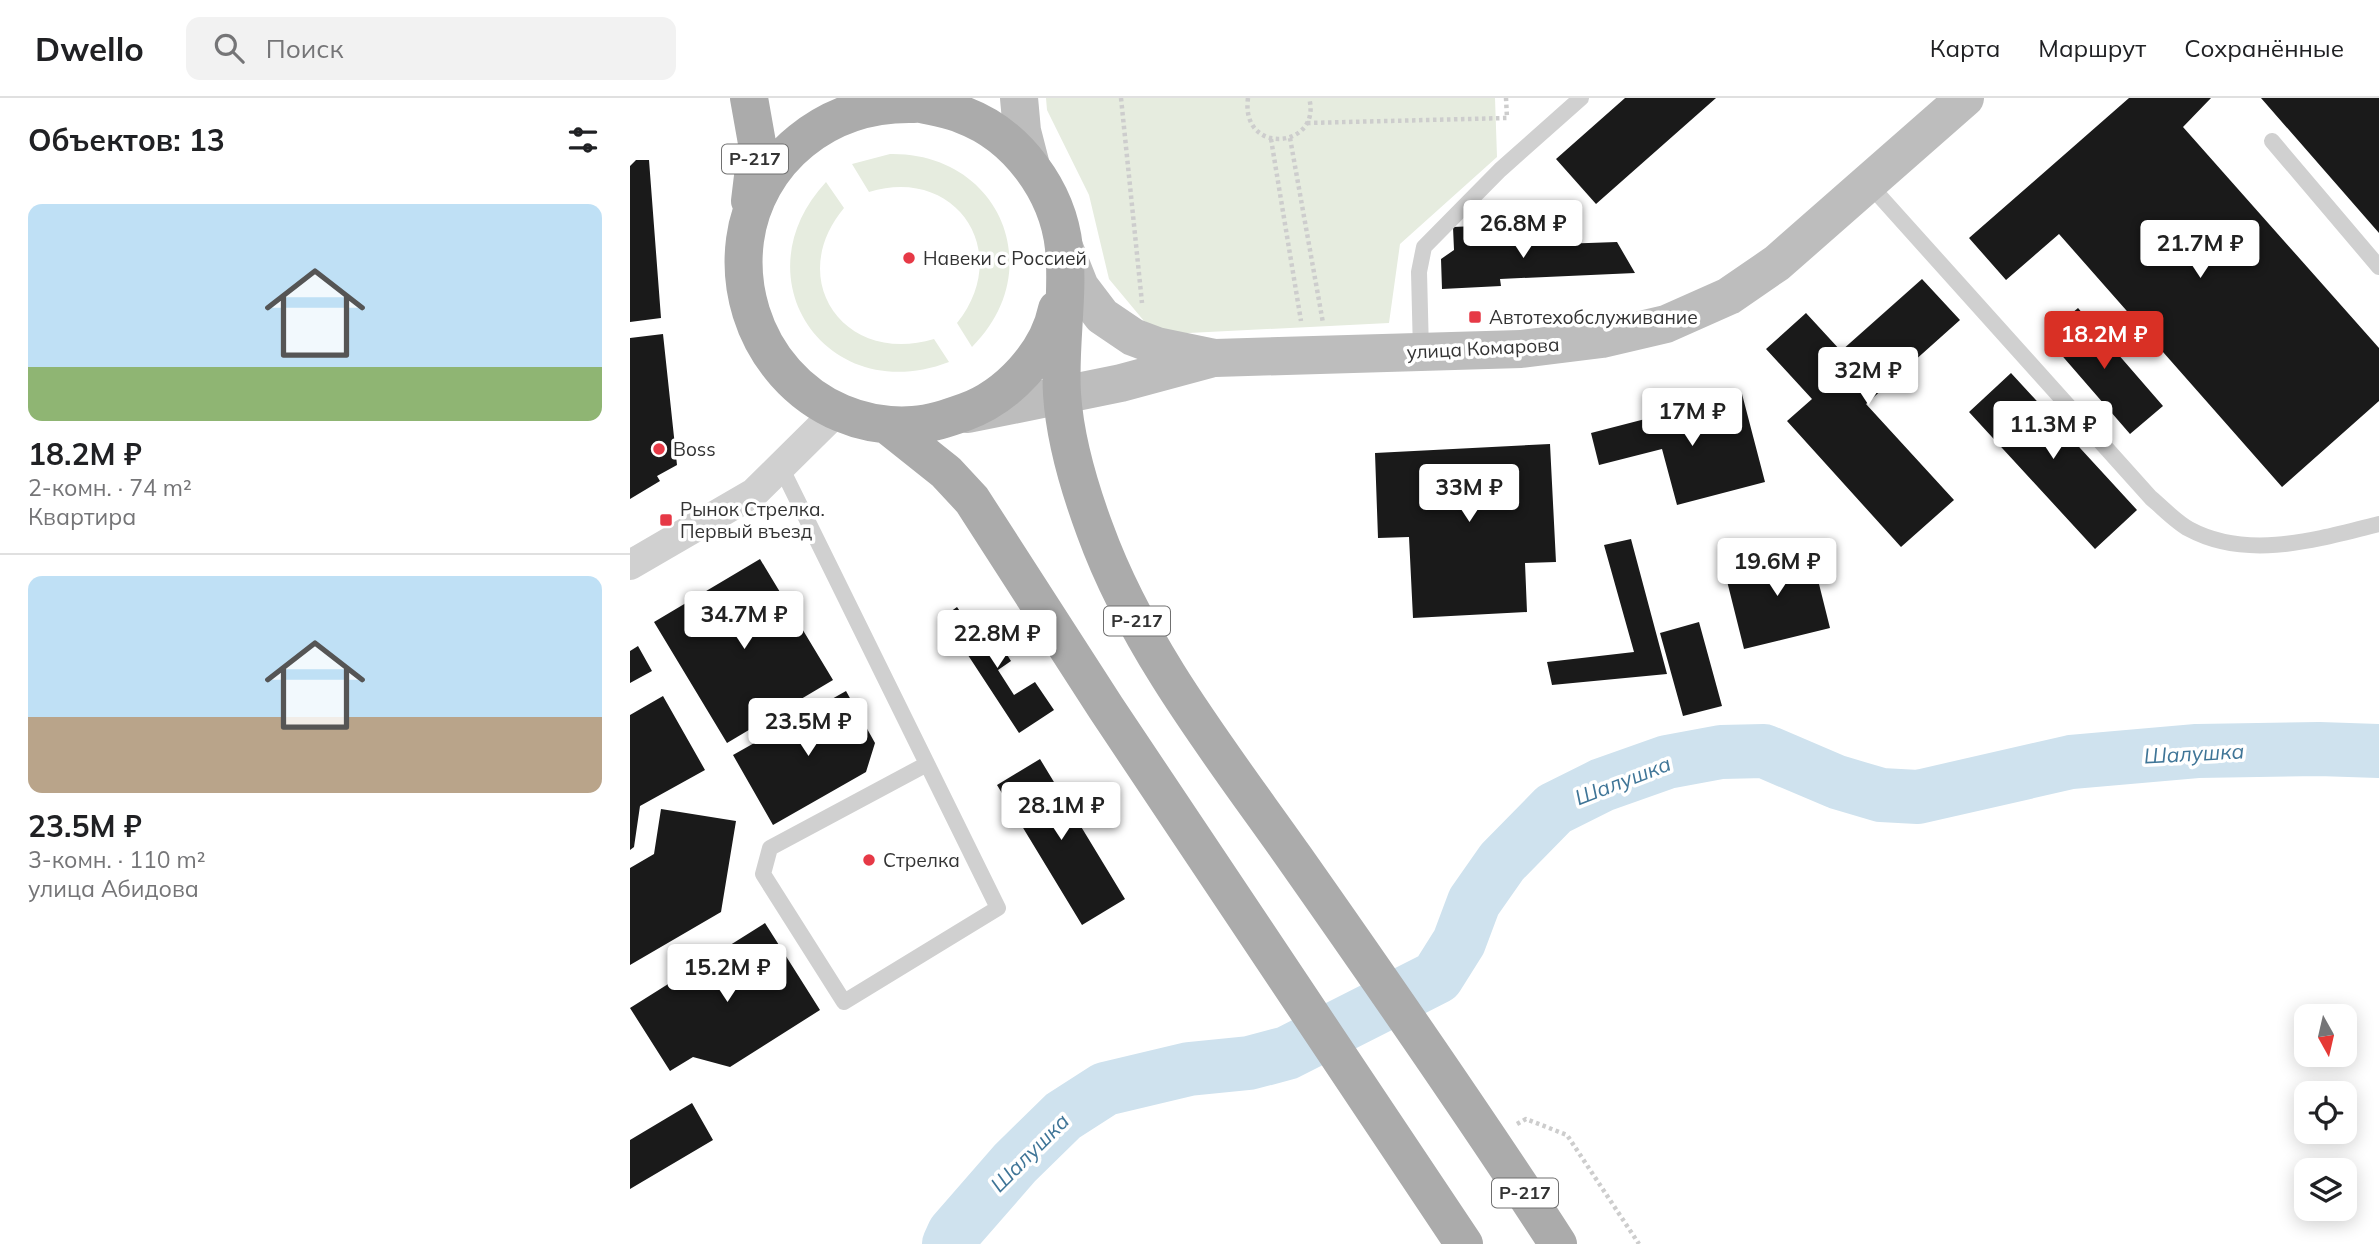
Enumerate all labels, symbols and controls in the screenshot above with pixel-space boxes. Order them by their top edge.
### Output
search box [186,17,676,80]
text: Dwello [35,28,144,69]
icon: search [210,29,248,67]
text: Поиск [266,32,343,65]
text: Карта [1930,33,2000,63]
text: Маршрут [2038,33,2146,63]
text: Сохранённые [2184,33,2344,63]
text: Объектов: 13 [28,121,225,159]
icon: filters [564,121,602,159]
road number: Р-217 [722,144,788,174]
pin: 26.8M ₽ [1458,200,1588,260]
text: 26.8M ₽ [1479,208,1567,237]
pin: 21.7M ₽ [2135,220,2265,280]
text: 21.7M ₽ [2156,228,2244,257]
place label: Навеки с Россией [923,246,1087,270]
icon: home [252,250,378,376]
marker: Навеки с Россией [901,250,917,266]
place label: Автотехобслуживание [1489,305,1698,329]
marker: Автотехобслуживание [1467,309,1483,325]
pin: 18.2M ₽ [2039,312,2169,371]
text: 18.2M ₽ [2060,319,2148,348]
street label: улица Комарова [1406,332,1560,364]
pin: 32M ₽ [1819,348,1917,407]
text: 32M ₽ [1834,355,1902,384]
pin: 17M ₽ [1643,388,1741,448]
text: 17M ₽ [1658,396,1726,425]
pin: 11.3M ₽ [1988,402,2118,461]
text: 11.3M ₽ [2009,409,2097,438]
text: 18.2M ₽ [28,435,142,473]
place label: Boss [673,437,716,461]
marker: Boss [651,441,667,457]
pin: 33M ₽ [1420,464,1518,524]
text: 33M ₽ [1435,472,1503,501]
text: 2-комн. · 74 m² [28,473,192,502]
place label: Рынок Стрелка. Первый въезд [680,497,825,543]
text: Квартира [28,502,136,531]
marker: Рынок Стрелка. Первый въезд [658,512,674,528]
pin: 19.6M ₽ [1712,538,1842,598]
text: 19.6M ₽ [1733,546,1821,575]
pin: 34.7M ₽ [679,592,809,651]
text: 34.7M ₽ [700,599,788,628]
road number: Р-217 [1104,606,1170,636]
pin: 22.8M ₽ [932,610,1062,670]
text: 22.8M ₽ [953,618,1041,647]
icon: home [252,622,378,748]
pin: 23.5M ₽ [743,698,873,758]
text: 23.5M ₽ [764,706,852,735]
water label: Шалушка [2143,737,2245,769]
water label: Шалушка [1571,750,1674,810]
pin: 28.1M ₽ [996,782,1126,842]
text: 28.1M ₽ [1017,790,1105,819]
text: 23.5M ₽ [28,807,142,845]
text: 3-комн. · 110 m² [28,845,206,874]
place label: Стрелка [883,848,960,872]
marker: Стрелка [861,852,877,868]
text: улица Абидова [28,874,199,903]
pin: 15.2M ₽ [662,944,792,1004]
text: 15.2M ₽ [683,952,771,981]
north arrow [2294,1004,2357,1068]
map controls [2294,1004,2357,1221]
button: locate [2294,1081,2357,1144]
water label: Шалушка [985,1107,1074,1197]
button: layers [2294,1158,2357,1221]
road number: Р-217 [1492,1178,1558,1208]

